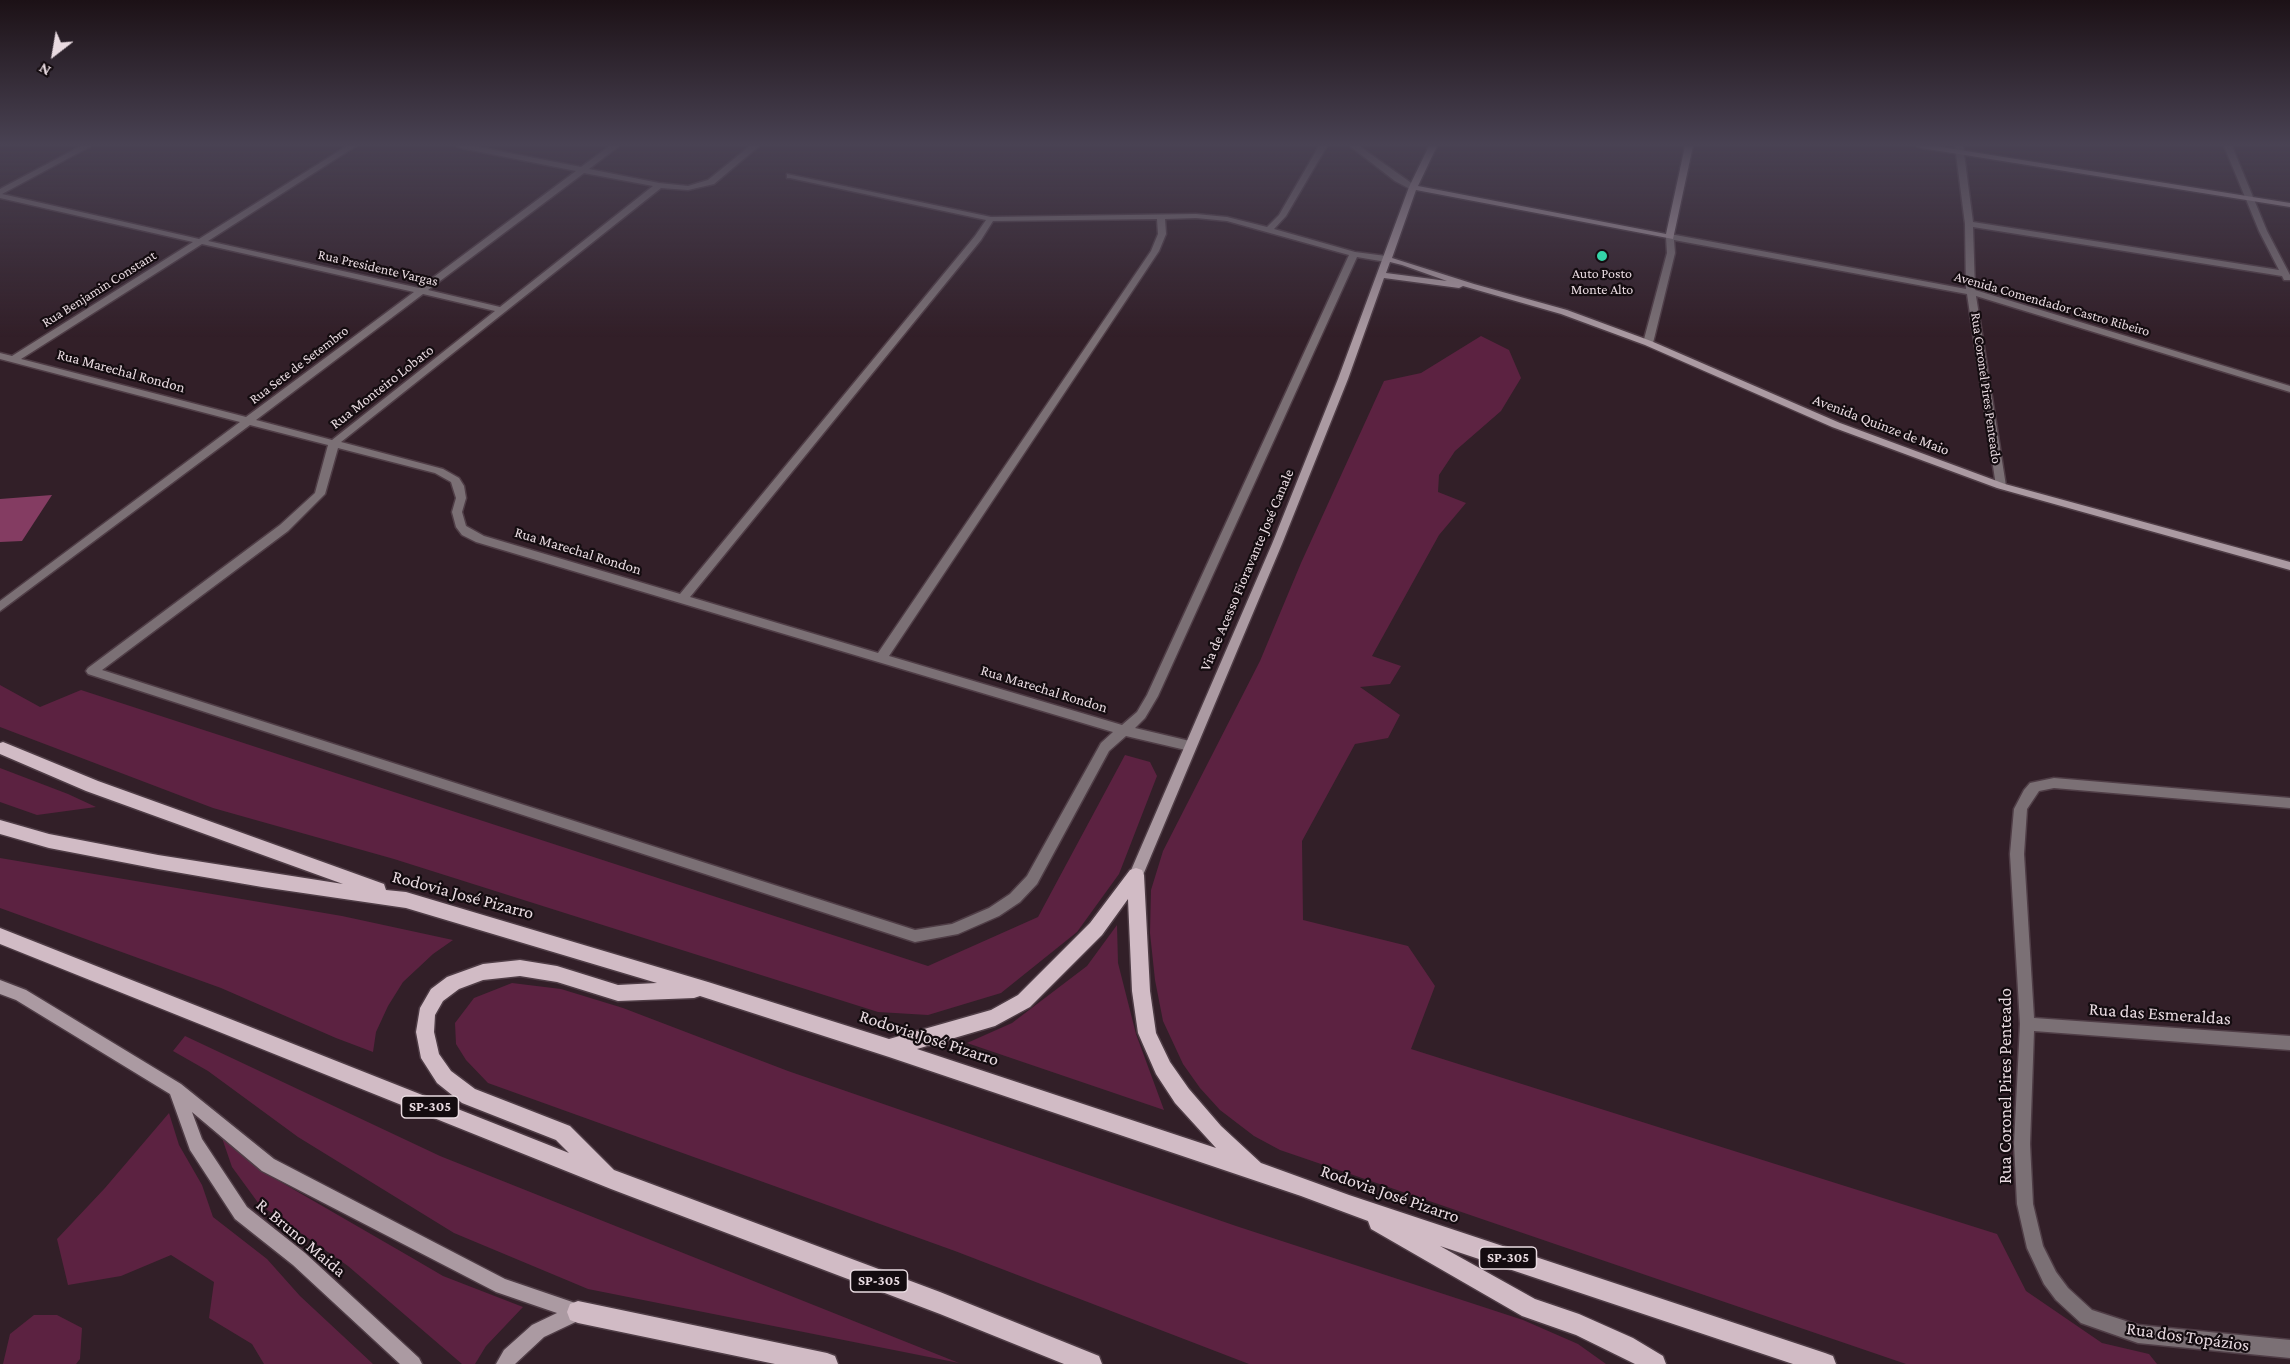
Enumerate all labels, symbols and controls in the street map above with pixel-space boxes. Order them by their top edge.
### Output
north arrow [24,24,84,84]
text: N [35,60,54,80]
street label: Rua Presidente Vargas [316,246,440,290]
street label: Rua Benjamin Constant [39,247,159,331]
marker: Auto Posto Monte Alto [1595,249,1609,263]
place label: Auto Posto Monte Alto [1571,266,1633,298]
street label: Avenida Comendador Castro Ribeiro [1952,268,2152,340]
street label: Rua Coronel Pires Penteado [1967,311,2005,465]
street label: Rua Sete de Setembro [246,322,352,408]
street label: Rua Monteiro Lobato [327,341,437,433]
street label: Rua Marechal Rondon [55,345,187,397]
street label: Avenida Quinze de Maio [1810,391,1952,459]
street label: Via de Acesso Fioravante José Canale [1196,466,1298,674]
street label: Rua Marechal Rondon [512,523,644,579]
street label: Rua Marechal Rondon [978,661,1110,717]
street label: Rodovia José Pizarro [390,866,536,924]
street label: Rua Coronel Pires Penteado [1994,988,2016,1184]
street label: Rua das Esmeraldas [2088,998,2232,1030]
street label: Rodovia José Pizarro [856,1005,1002,1071]
road number: SP-305 [402,1096,458,1118]
street label: Rodovia José Pizarro [1318,1160,1462,1228]
street label: R. Bruno Maida [252,1194,350,1282]
road number: SP-305 [1480,1247,1537,1269]
road number: SP-305 [850,1270,908,1292]
street label: Rua dos Topázios [2125,1318,2251,1356]

